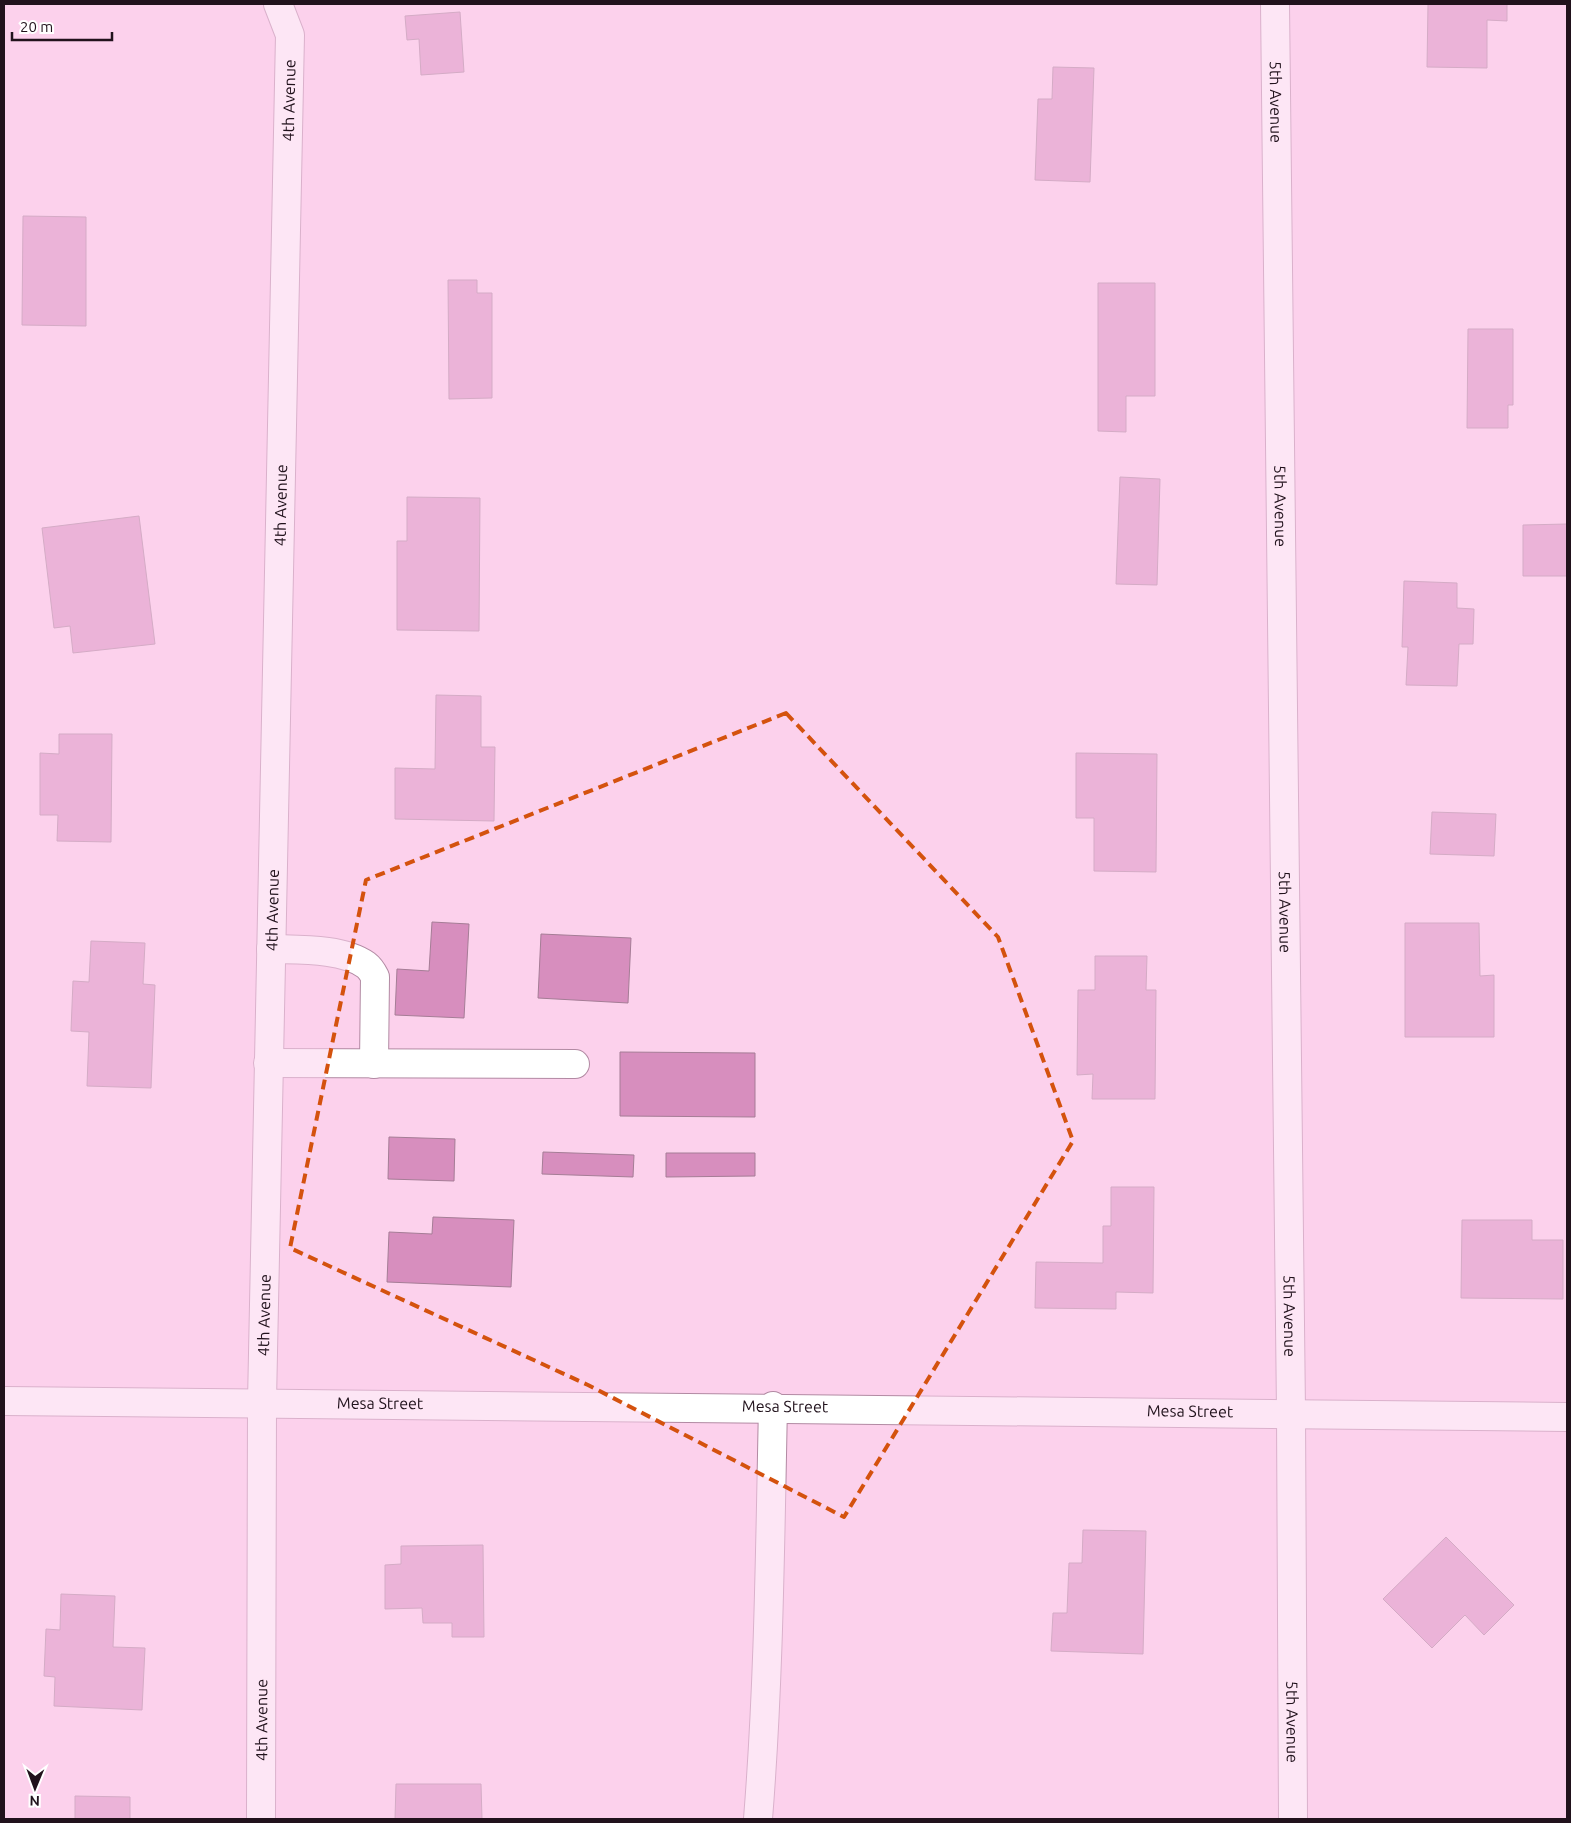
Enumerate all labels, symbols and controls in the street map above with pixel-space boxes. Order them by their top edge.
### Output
scale bar [12,10,112,42]
text: 20 m [20,18,53,35]
street label: 4th Avenue [279,59,299,141]
street label: 5th Avenue [1267,61,1286,143]
street label: 4th Avenue [271,464,290,546]
street label: 5th Avenue [1271,465,1290,547]
street label: 4th Avenue [262,869,282,951]
street label: 5th Avenue [1276,871,1295,953]
street label: 4th Avenue [254,1274,274,1356]
street label: 5th Avenue [1280,1275,1299,1357]
street label: Mesa Street [337,1394,424,1412]
street label: Mesa Street [742,1397,829,1415]
street label: Mesa Street [1147,1401,1234,1420]
street label: 4th Avenue [252,1679,270,1761]
street label: 5th Avenue [1283,1681,1302,1763]
north arrow [10,1763,60,1813]
text: N [29,1793,40,1809]

